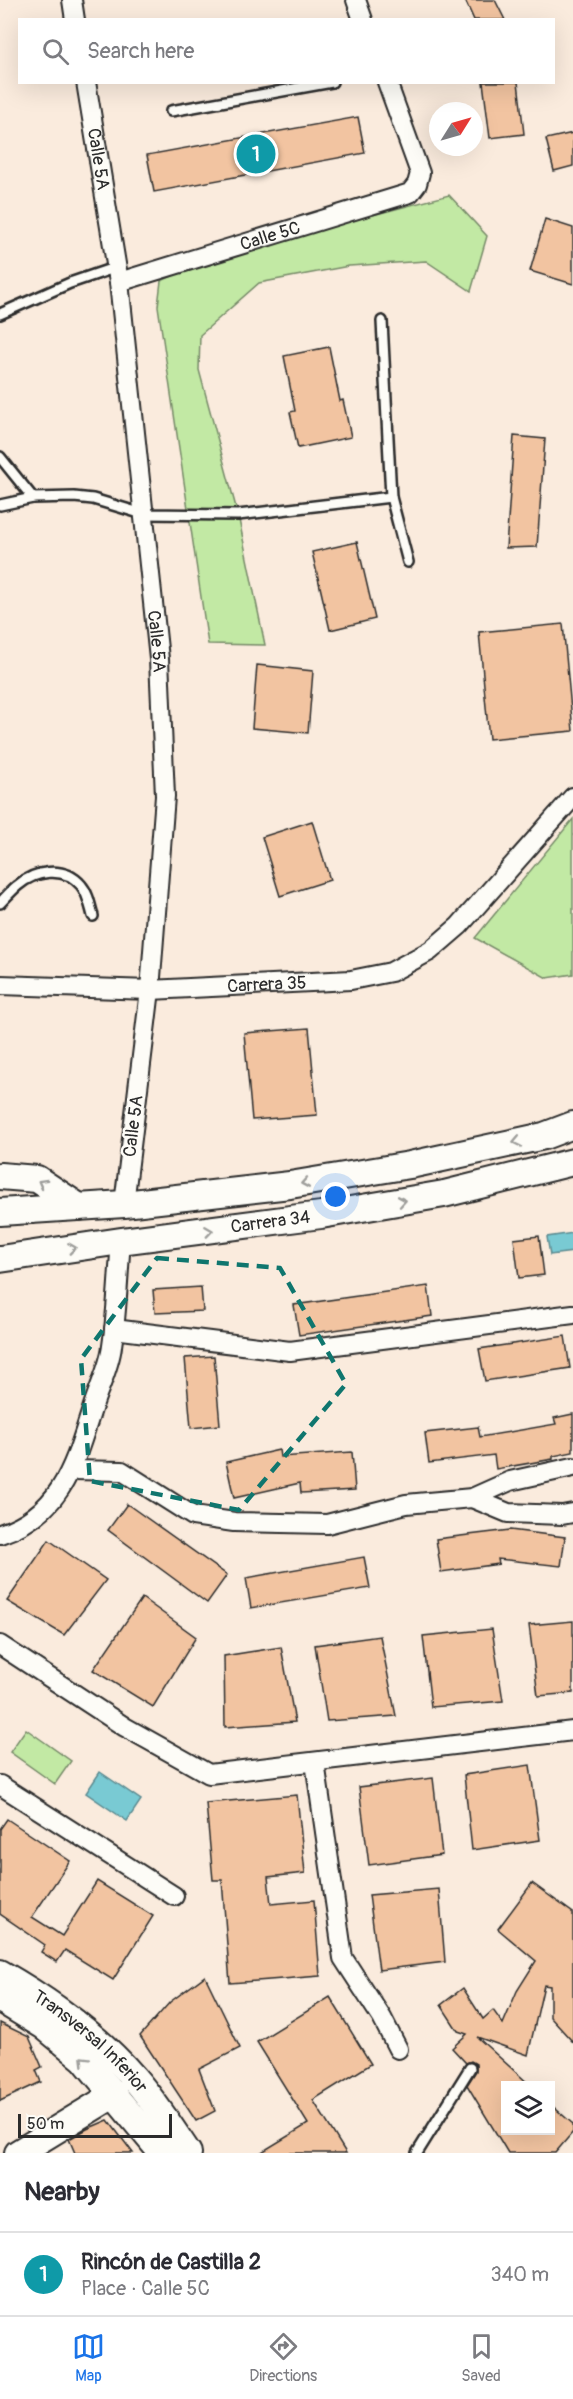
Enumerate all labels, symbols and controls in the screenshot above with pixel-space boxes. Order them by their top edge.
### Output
search box [18,18,555,84]
icon: search [39,35,72,68]
text: Search here [87,37,194,65]
north arrow [429,102,483,156]
street label: Calle 5A [82,126,115,192]
pin: 1 [236,132,276,176]
street label: Calle 5C [237,216,303,256]
street label: Calle 5A [142,609,171,673]
street label: Carrera 35 [227,971,307,998]
street label: Calle 5A [118,1093,149,1158]
one-way arrow [512,1135,522,1148]
one-way arrow [300,1176,310,1188]
one-way arrow [38,1179,48,1190]
your location [321,1182,350,1211]
one-way arrow [397,1196,407,1208]
street label: Carrera 34 [229,1205,312,1239]
one-way arrow [205,1225,214,1237]
one-way arrow [67,1242,76,1255]
street label: Transversal Inferior [29,1985,153,2098]
one-way arrow [80,2056,90,2067]
map controls [501,2081,555,2135]
button: layers [501,2081,555,2135]
scale bar [18,2111,172,2138]
text: 50 m [27,2114,64,2134]
text: Nearby [24,2176,100,2208]
text: Rincón de Castilla 2 [81,2248,261,2276]
text: 1 [40,2262,47,2287]
text: 340 m [490,2262,549,2287]
text: Place · Calle 5C [81,2276,210,2301]
tab: Map [72,2330,105,2386]
tab: Directions [249,2330,317,2386]
tab: Saved [461,2330,501,2386]

